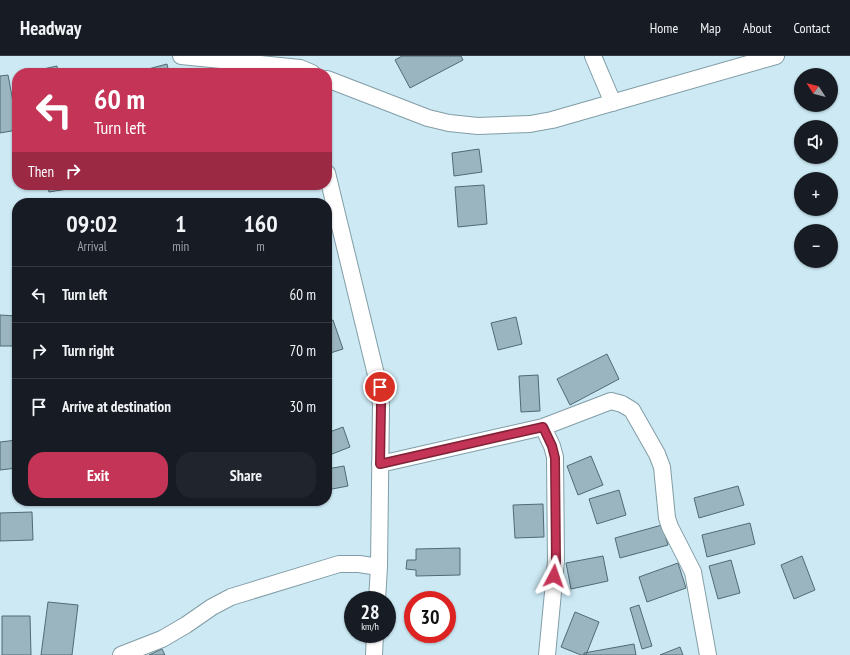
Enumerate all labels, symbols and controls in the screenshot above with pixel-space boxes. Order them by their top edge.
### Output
text: Headway [20,16,81,40]
text: Home [650,19,678,37]
text: Map [700,19,721,37]
text: About [743,19,772,37]
text: Contact [794,19,830,37]
north arrow [794,68,838,112]
map controls [794,68,838,268]
text: 60 m [94,80,145,117]
icon: left [28,84,80,136]
text: Turn left [94,116,146,139]
button: sound [794,120,838,164]
icon: right [62,160,84,182]
text: Then [28,162,54,181]
button: + [794,172,838,216]
text: 09:02 [66,208,118,239]
text: 1 [175,208,186,239]
text: 160 [243,208,278,239]
button: − [794,224,838,268]
text: Arrival [77,238,107,255]
text: min [172,238,189,255]
text: m [256,238,265,255]
icon: left [28,284,50,306]
text: Turn left [62,285,107,304]
text: 60 m [290,285,316,304]
icon: right [28,340,50,362]
text: Turn right [62,341,114,360]
text: 70 m [290,341,316,360]
pin [363,370,397,404]
icon: arrive [369,376,391,398]
icon: arrive [28,396,50,418]
text: Arrive at destination [62,397,171,416]
text: 30 m [290,397,316,416]
button: Exit [28,452,168,498]
button: Share [176,452,316,498]
position arrow [533,555,575,597]
speed limit sign: 30 [404,591,456,643]
text: 28 [360,599,380,625]
text: km/h [361,620,379,633]

